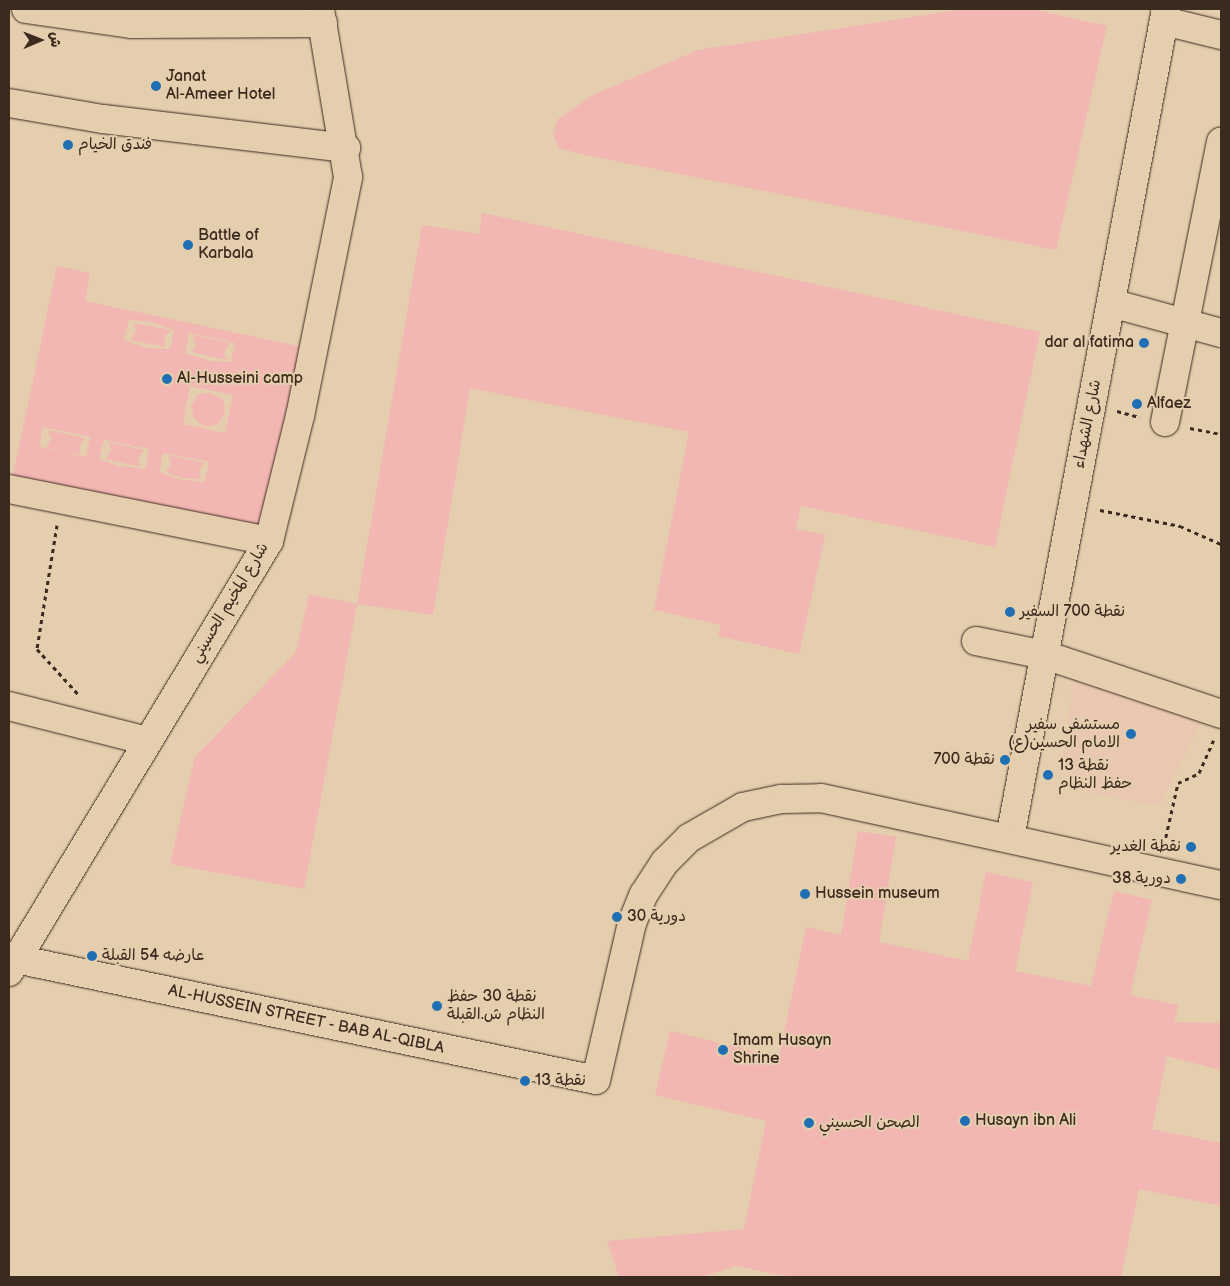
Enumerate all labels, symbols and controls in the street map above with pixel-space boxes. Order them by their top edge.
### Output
north arrow [15,15,65,65]
text: ش [47,32,64,48]
place label: Janat Al-Ameer Hotel [166,67,275,105]
marker: Janat Al-Ameer Hotel [150,80,162,92]
place label: فندق الخيام [78,135,152,155]
marker: فندق الخيام [62,139,74,151]
place label: Battle of Karbala [198,226,259,264]
marker: Battle of Karbala [182,239,194,251]
place label: dar al fatima [1044,333,1134,353]
marker: dar al fatima [1138,337,1150,349]
place label: Al-Husseini camp [177,369,303,389]
marker: Al-Husseini camp [161,373,173,385]
street label: شارع الشهداء [1070,378,1106,470]
place label: Alfaez [1147,394,1191,414]
marker: Alfaez [1131,398,1143,410]
street label: شارع المخيم الحسيني [187,540,273,666]
place label: نقطة 700 السفير [1020,602,1125,622]
marker: نقطة 700 السفير [1004,606,1016,618]
place label: مستشفى سفير الامام الحسين(ع) [1008,715,1120,753]
marker: مستشفى سفير الامام الحسين(ع) [1124,727,1138,741]
place label: نقطة 700 [934,750,995,770]
marker: نقطة 700 [999,754,1011,766]
place label: نقطة 13 حفظ النظام [1058,756,1132,794]
marker: نقطة 13 حفظ النظام [1042,769,1054,781]
place label: نقطة الغدير [1111,837,1181,857]
marker: نقطة الغدير [1185,841,1197,853]
place label: دورية 38 [1112,869,1171,889]
marker: دورية 38 [1175,873,1187,885]
place label: Hussein museum [815,884,940,904]
marker: Hussein museum [799,888,811,900]
place label: دورية 30 [627,907,686,927]
marker: دورية 30 [611,911,623,923]
place label: عارضه 54 القبلة [102,946,204,966]
marker: عارضه 54 القبلة [86,950,98,962]
street label: AL-HUSSEIN STREET - BAB AL-QIBLA [165,981,447,1059]
place label: نقطة 30 حفظ النظام ش.القبلة [447,987,545,1025]
marker: نقطة 30 حفظ النظام ش.القبلة [431,1000,443,1012]
place label: Imam Husayn Shrine [733,1031,832,1069]
marker: Imam Husayn Shrine [717,1044,729,1056]
place label: نقطة 13 [535,1071,586,1091]
marker: نقطة 13 [519,1075,531,1087]
place label: Husayn ibn Ali [975,1111,1076,1131]
place label: الصحن الحسيني [819,1113,920,1133]
marker: Husayn ibn Ali [959,1115,971,1127]
marker: الصحن الحسيني [803,1117,815,1129]

